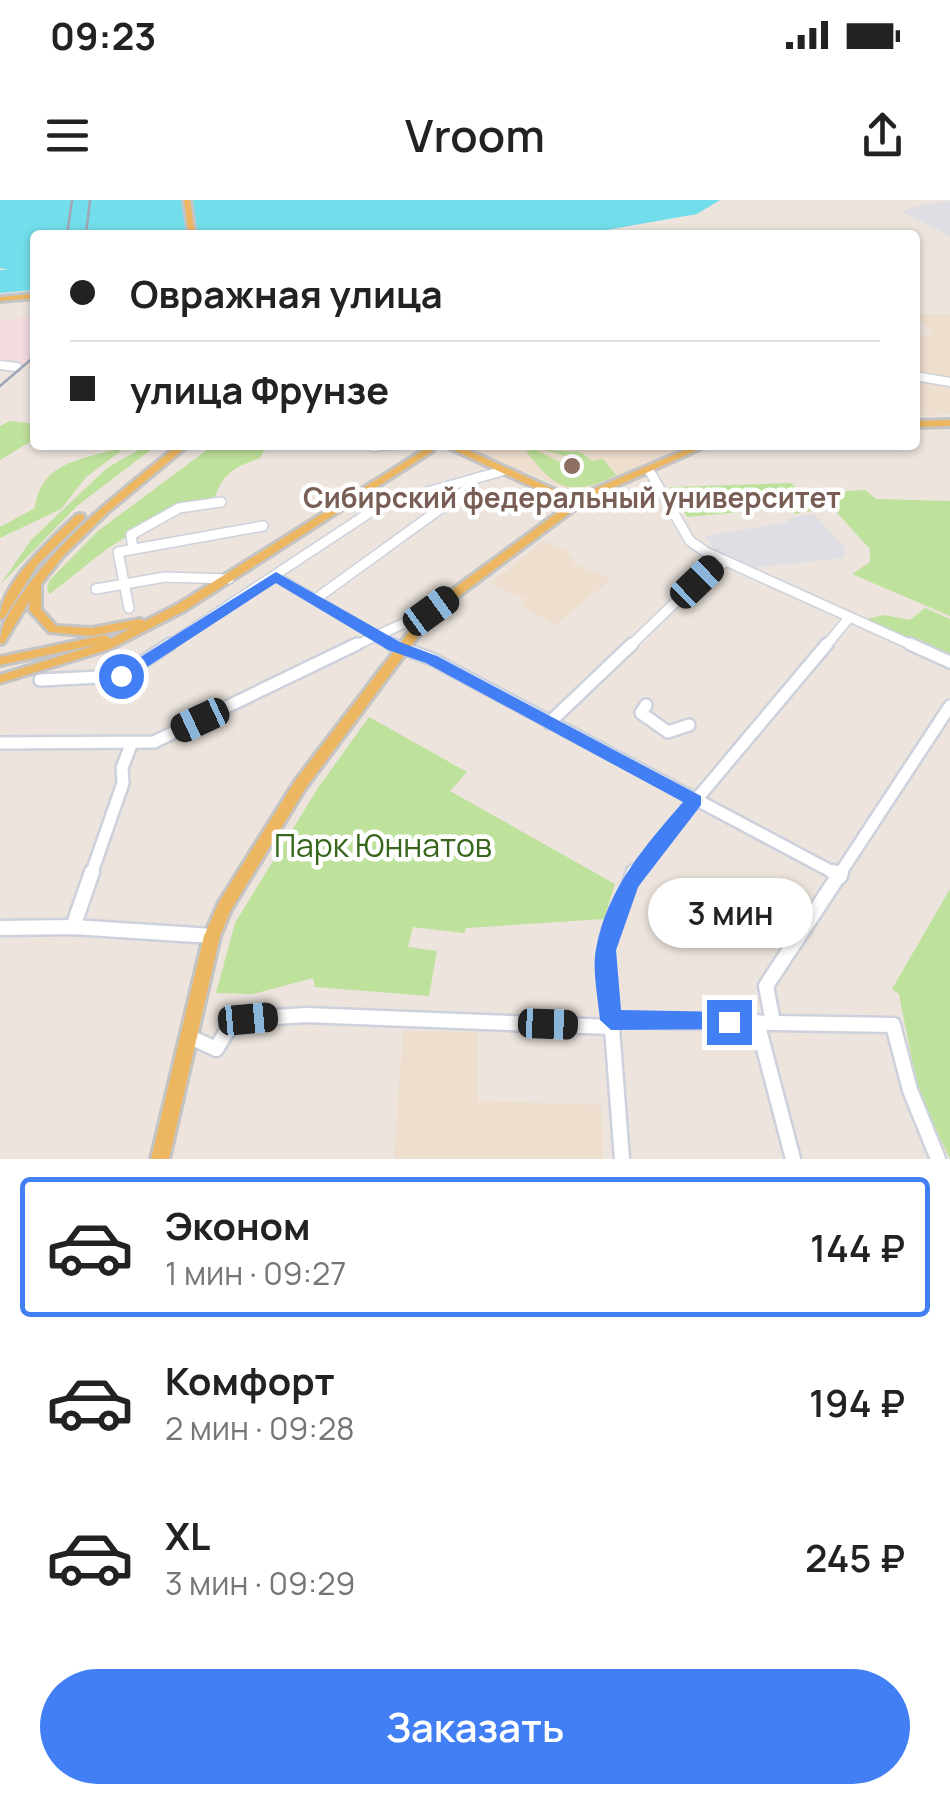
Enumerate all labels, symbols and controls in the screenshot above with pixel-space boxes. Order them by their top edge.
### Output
text: 09:23 [50,9,156,61]
text: Vroom [405,104,545,166]
icon: menu [40,108,95,163]
icon: share [855,108,910,163]
text: Овражная улица [130,267,443,319]
text: улица Фрунзе [130,363,389,415]
marker: Сибирский федеральный университет [561,455,583,477]
place label: Сибирский федеральный университет [303,478,841,516]
car [665,550,729,614]
car [398,581,464,641]
route start [99,654,144,699]
car [166,694,234,746]
park label: Парк Юннатов [274,823,492,867]
callout: 3 мин [646,877,812,947]
text: 3 мин [687,891,774,935]
route end [707,1000,752,1045]
car [217,1001,279,1037]
car [517,1008,579,1040]
text: Эконом [165,1199,311,1251]
icon: car [45,1202,135,1292]
text: 144 ₽ [810,1221,905,1273]
text: 1 мин · 09:27 [165,1251,346,1295]
text: Комфорт [165,1354,335,1406]
icon: car [45,1357,135,1447]
text: 194 ₽ [809,1376,905,1428]
text: 2 мин · 09:28 [165,1406,355,1450]
text: XL [165,1509,210,1561]
icon: car [45,1512,135,1602]
text: 245 ₽ [805,1531,905,1583]
text: 3 мин · 09:29 [165,1561,355,1605]
button: Заказать [40,1669,910,1784]

